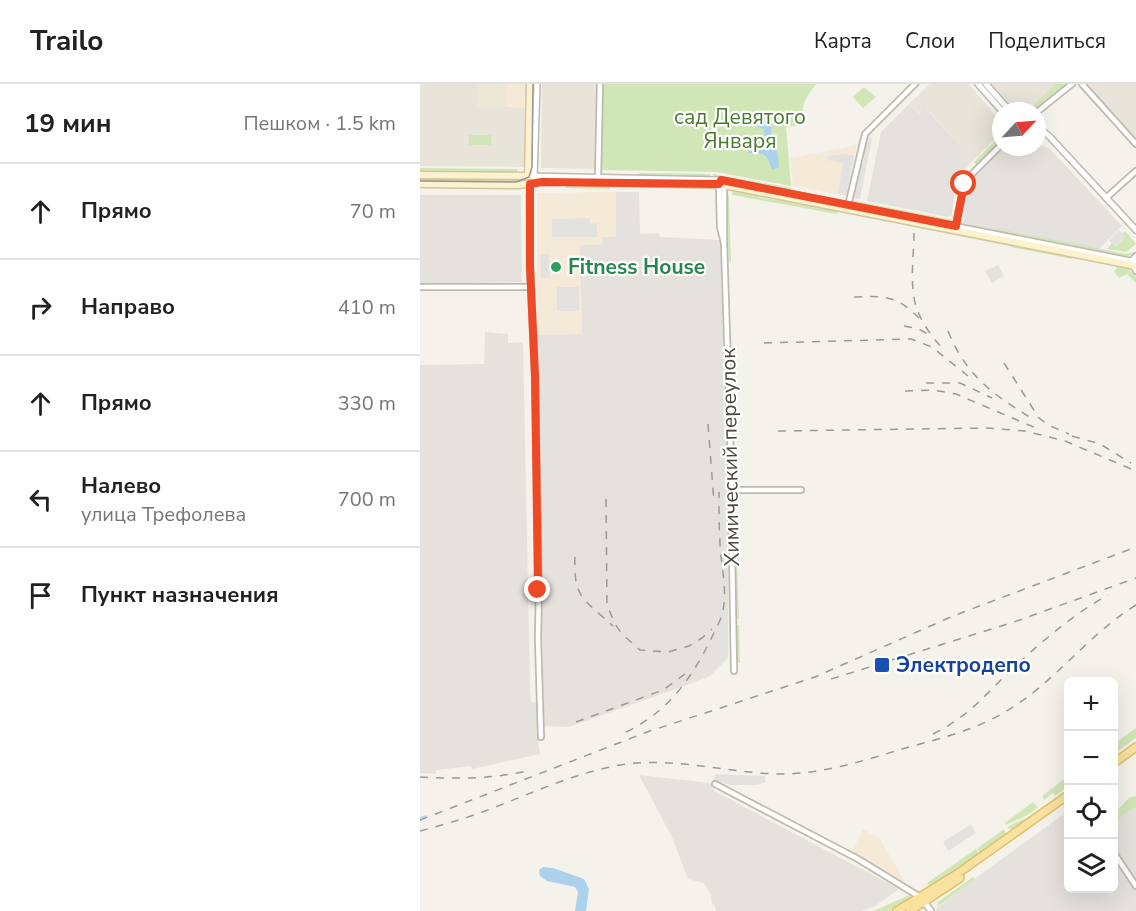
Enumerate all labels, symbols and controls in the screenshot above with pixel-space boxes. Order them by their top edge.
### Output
text: Trailo [30,22,103,60]
text: Карта [814,27,872,55]
text: Слои [905,27,955,55]
text: Поделиться [988,27,1106,55]
north arrow [992,102,1046,156]
park label: сад Девятого Января [674,103,806,155]
text: 19 мин [24,106,112,141]
text: Пешком · 1.5 km [243,110,396,137]
route start [950,170,976,196]
icon: ahead [24,195,57,228]
text: Прямо [81,196,152,226]
text: 70 m [350,198,396,225]
place label: Fitness House [568,253,705,281]
marker: Fitness House [549,260,563,274]
icon: right [24,291,57,324]
text: Направо [81,292,175,322]
text: 410 m [338,294,396,321]
street label: Химический переулок [714,347,746,567]
icon: ahead [24,387,57,420]
text: Прямо [81,388,152,418]
text: 330 m [338,390,396,417]
text: Налево [81,471,161,501]
icon: left [24,483,57,516]
text: 700 m [338,486,396,513]
text: улица Трефолева [81,501,246,528]
route end [524,576,550,602]
icon: arrive [24,579,57,612]
text: Пункт назначения [81,580,279,610]
place label: Электродепо [896,651,1031,679]
marker: Электродепо [873,656,891,674]
map controls [1064,677,1118,893]
button: + [1064,677,1118,731]
button: − [1064,731,1118,785]
button: locate [1064,785,1118,839]
button: layers [1064,839,1118,893]

